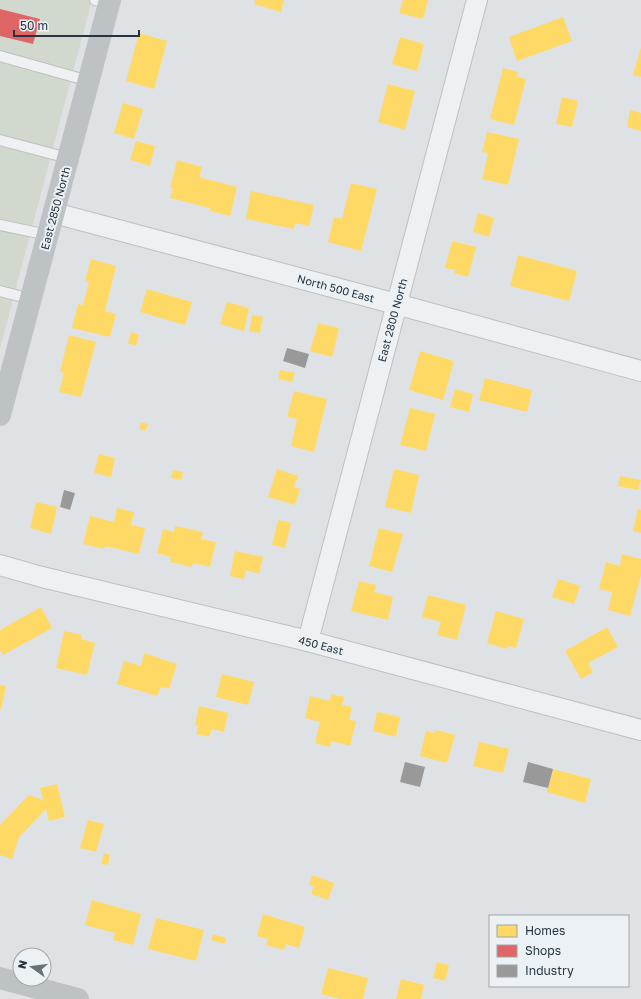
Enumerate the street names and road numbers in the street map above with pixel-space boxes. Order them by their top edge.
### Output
street label: East 2850 North [38,165,72,251]
street label: North 500 East [296,271,376,305]
street label: East 2800 North [375,277,409,363]
street label: 450 East [297,633,345,657]

